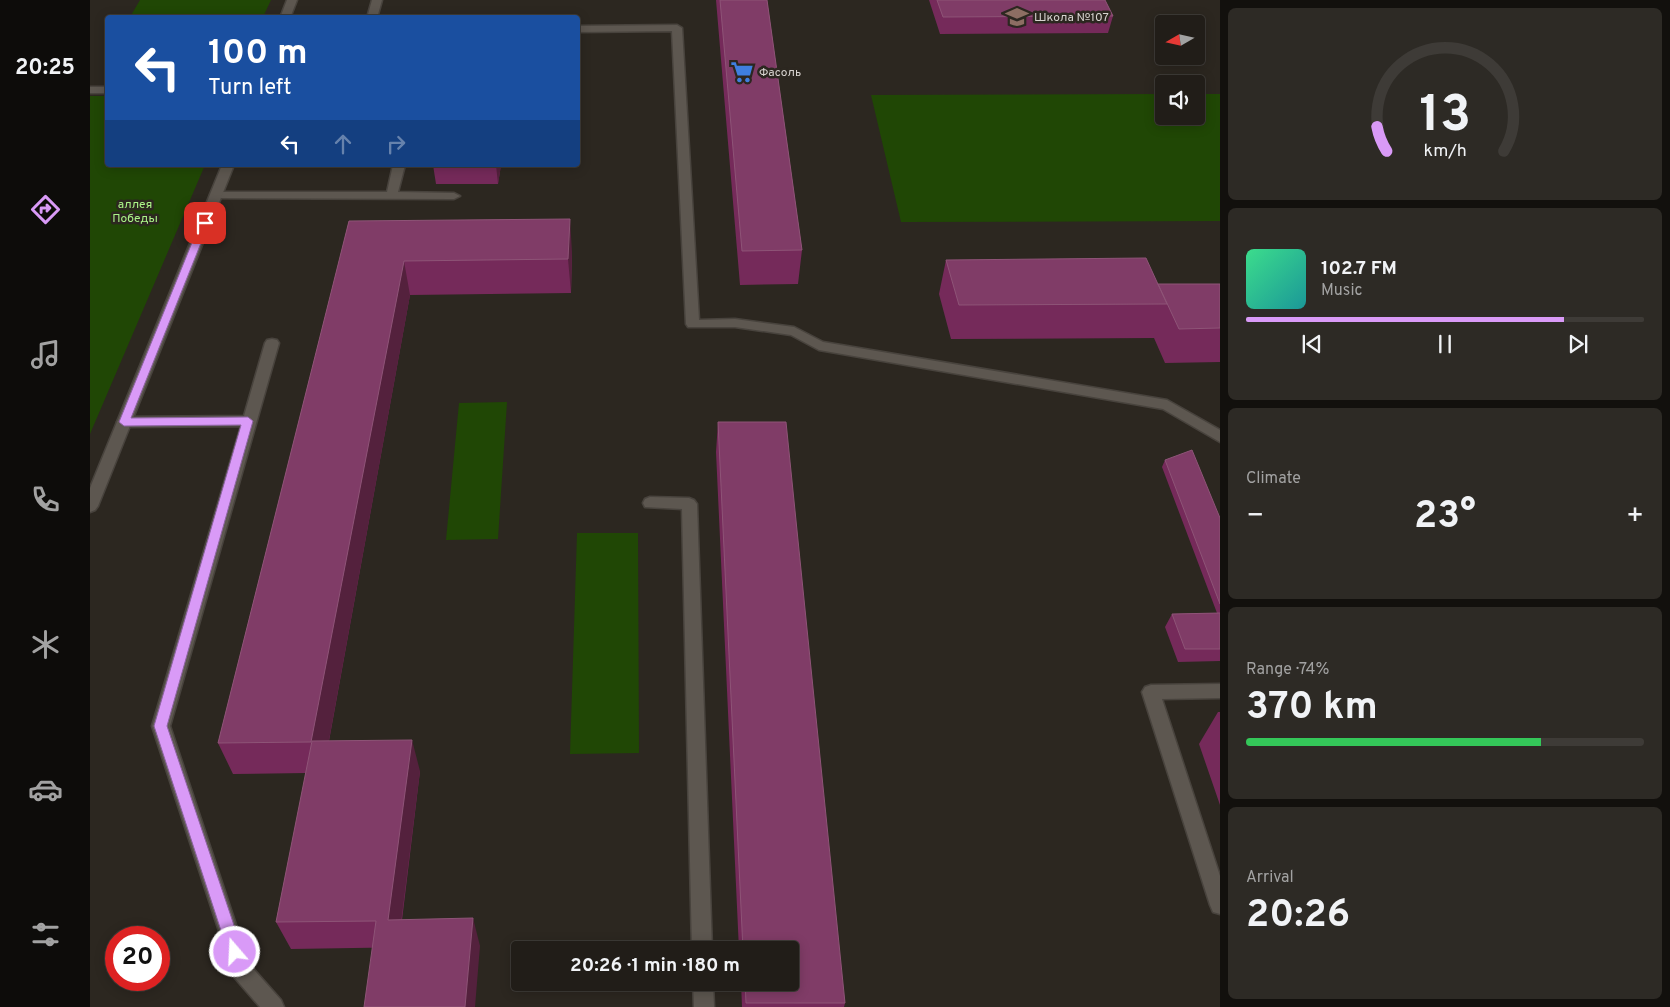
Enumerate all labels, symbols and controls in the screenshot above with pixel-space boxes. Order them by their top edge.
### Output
school or university icon: Школа №107 [1004,4,1030,30]
place label: Школа №107 [1034,10,1109,26]
north arrow [1155,15,1205,65]
map controls [1155,15,1205,125]
text: 100 m [208,32,308,76]
icon: left [125,35,190,100]
text: 20:25 [15,55,75,82]
supermarket icon: Фасоль [729,59,755,85]
place label: Фасоль [759,65,801,81]
text: Turn left [208,75,291,102]
button: sound [1155,75,1205,125]
text: 13 [1419,84,1471,150]
icon: left [276,130,304,158]
icon: ahead [329,130,357,158]
icon: right [382,130,410,158]
text: km/h [1423,140,1467,163]
icon: directions [28,192,63,227]
park label: аллея Победы [112,197,158,227]
pin [184,202,226,244]
icon: arrive [191,209,219,237]
text: 102.7 FM [1321,257,1397,281]
text: Music [1321,281,1362,301]
icon: previous [1298,330,1326,358]
icon: pause [1431,330,1459,358]
icon: next [1564,330,1592,358]
icon: music [28,337,63,372]
text: Climate [1246,469,1301,489]
icon: phone [28,482,63,517]
text: 23° [1414,493,1476,542]
text: − [1246,499,1264,535]
text: + [1626,499,1644,535]
icon: climate [28,627,63,662]
text: Range · 74% [1246,660,1329,680]
text: 370 km [1246,684,1378,733]
icon: car [28,772,63,807]
text: Arrival [1246,868,1294,888]
text: 20:26 [1246,892,1350,941]
icon: filters [28,917,63,952]
position arrow [208,925,260,977]
speed limit sign: 20 [105,926,170,991]
text: 20:26 · 1 min · 180 m [570,954,740,978]

